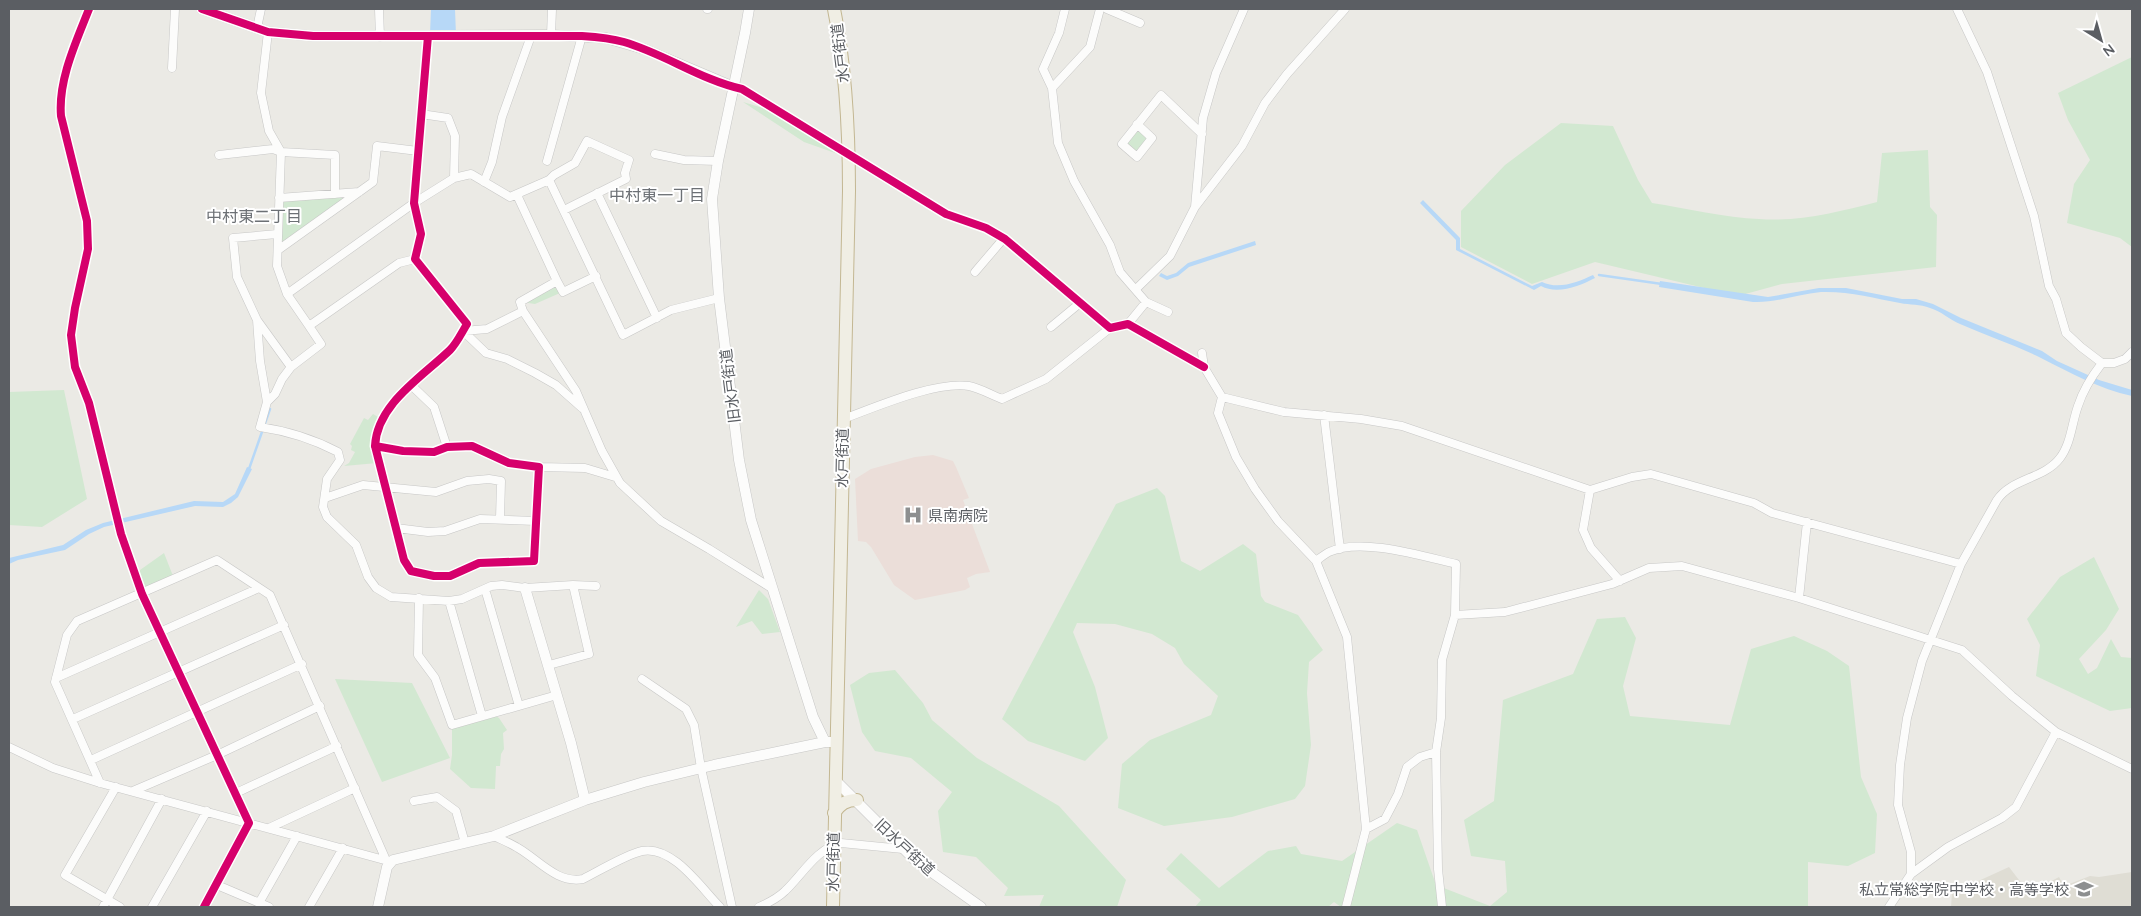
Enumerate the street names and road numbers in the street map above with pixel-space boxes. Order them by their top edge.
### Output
street label: 水戸街道 [827,22,853,84]
street label: 旧水戸街道 [716,348,744,424]
street label: 水戸街道 [832,428,852,488]
street label: 旧水戸街道 [871,814,939,880]
street label: 水戸街道 [823,832,843,892]

